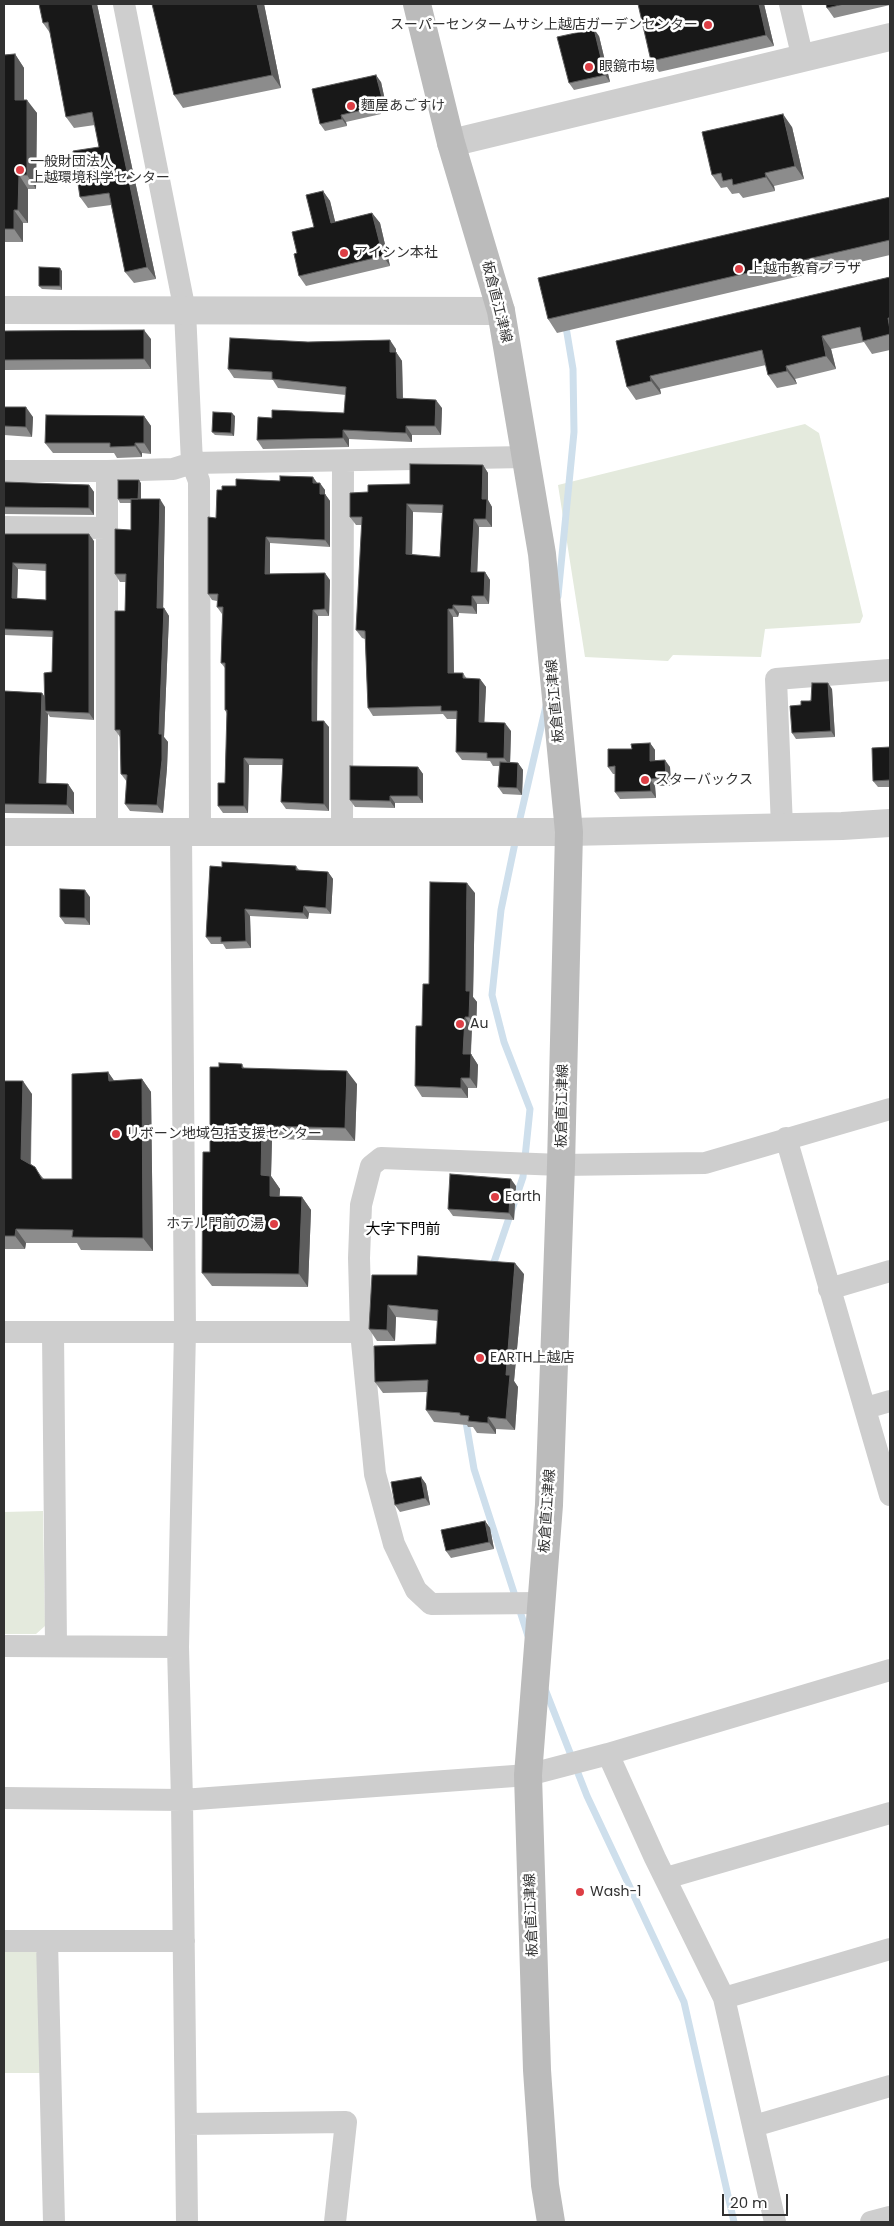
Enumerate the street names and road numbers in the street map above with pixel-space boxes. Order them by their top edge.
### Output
street label: 板倉直江津線 [478,259,514,345]
street label: 板倉直江津線 [544,658,568,744]
street label: 板倉直江津線 [554,1064,572,1148]
street label: 板倉直江津線 [537,1469,559,1553]
street label: 板倉直江津線 [522,1873,542,1957]

